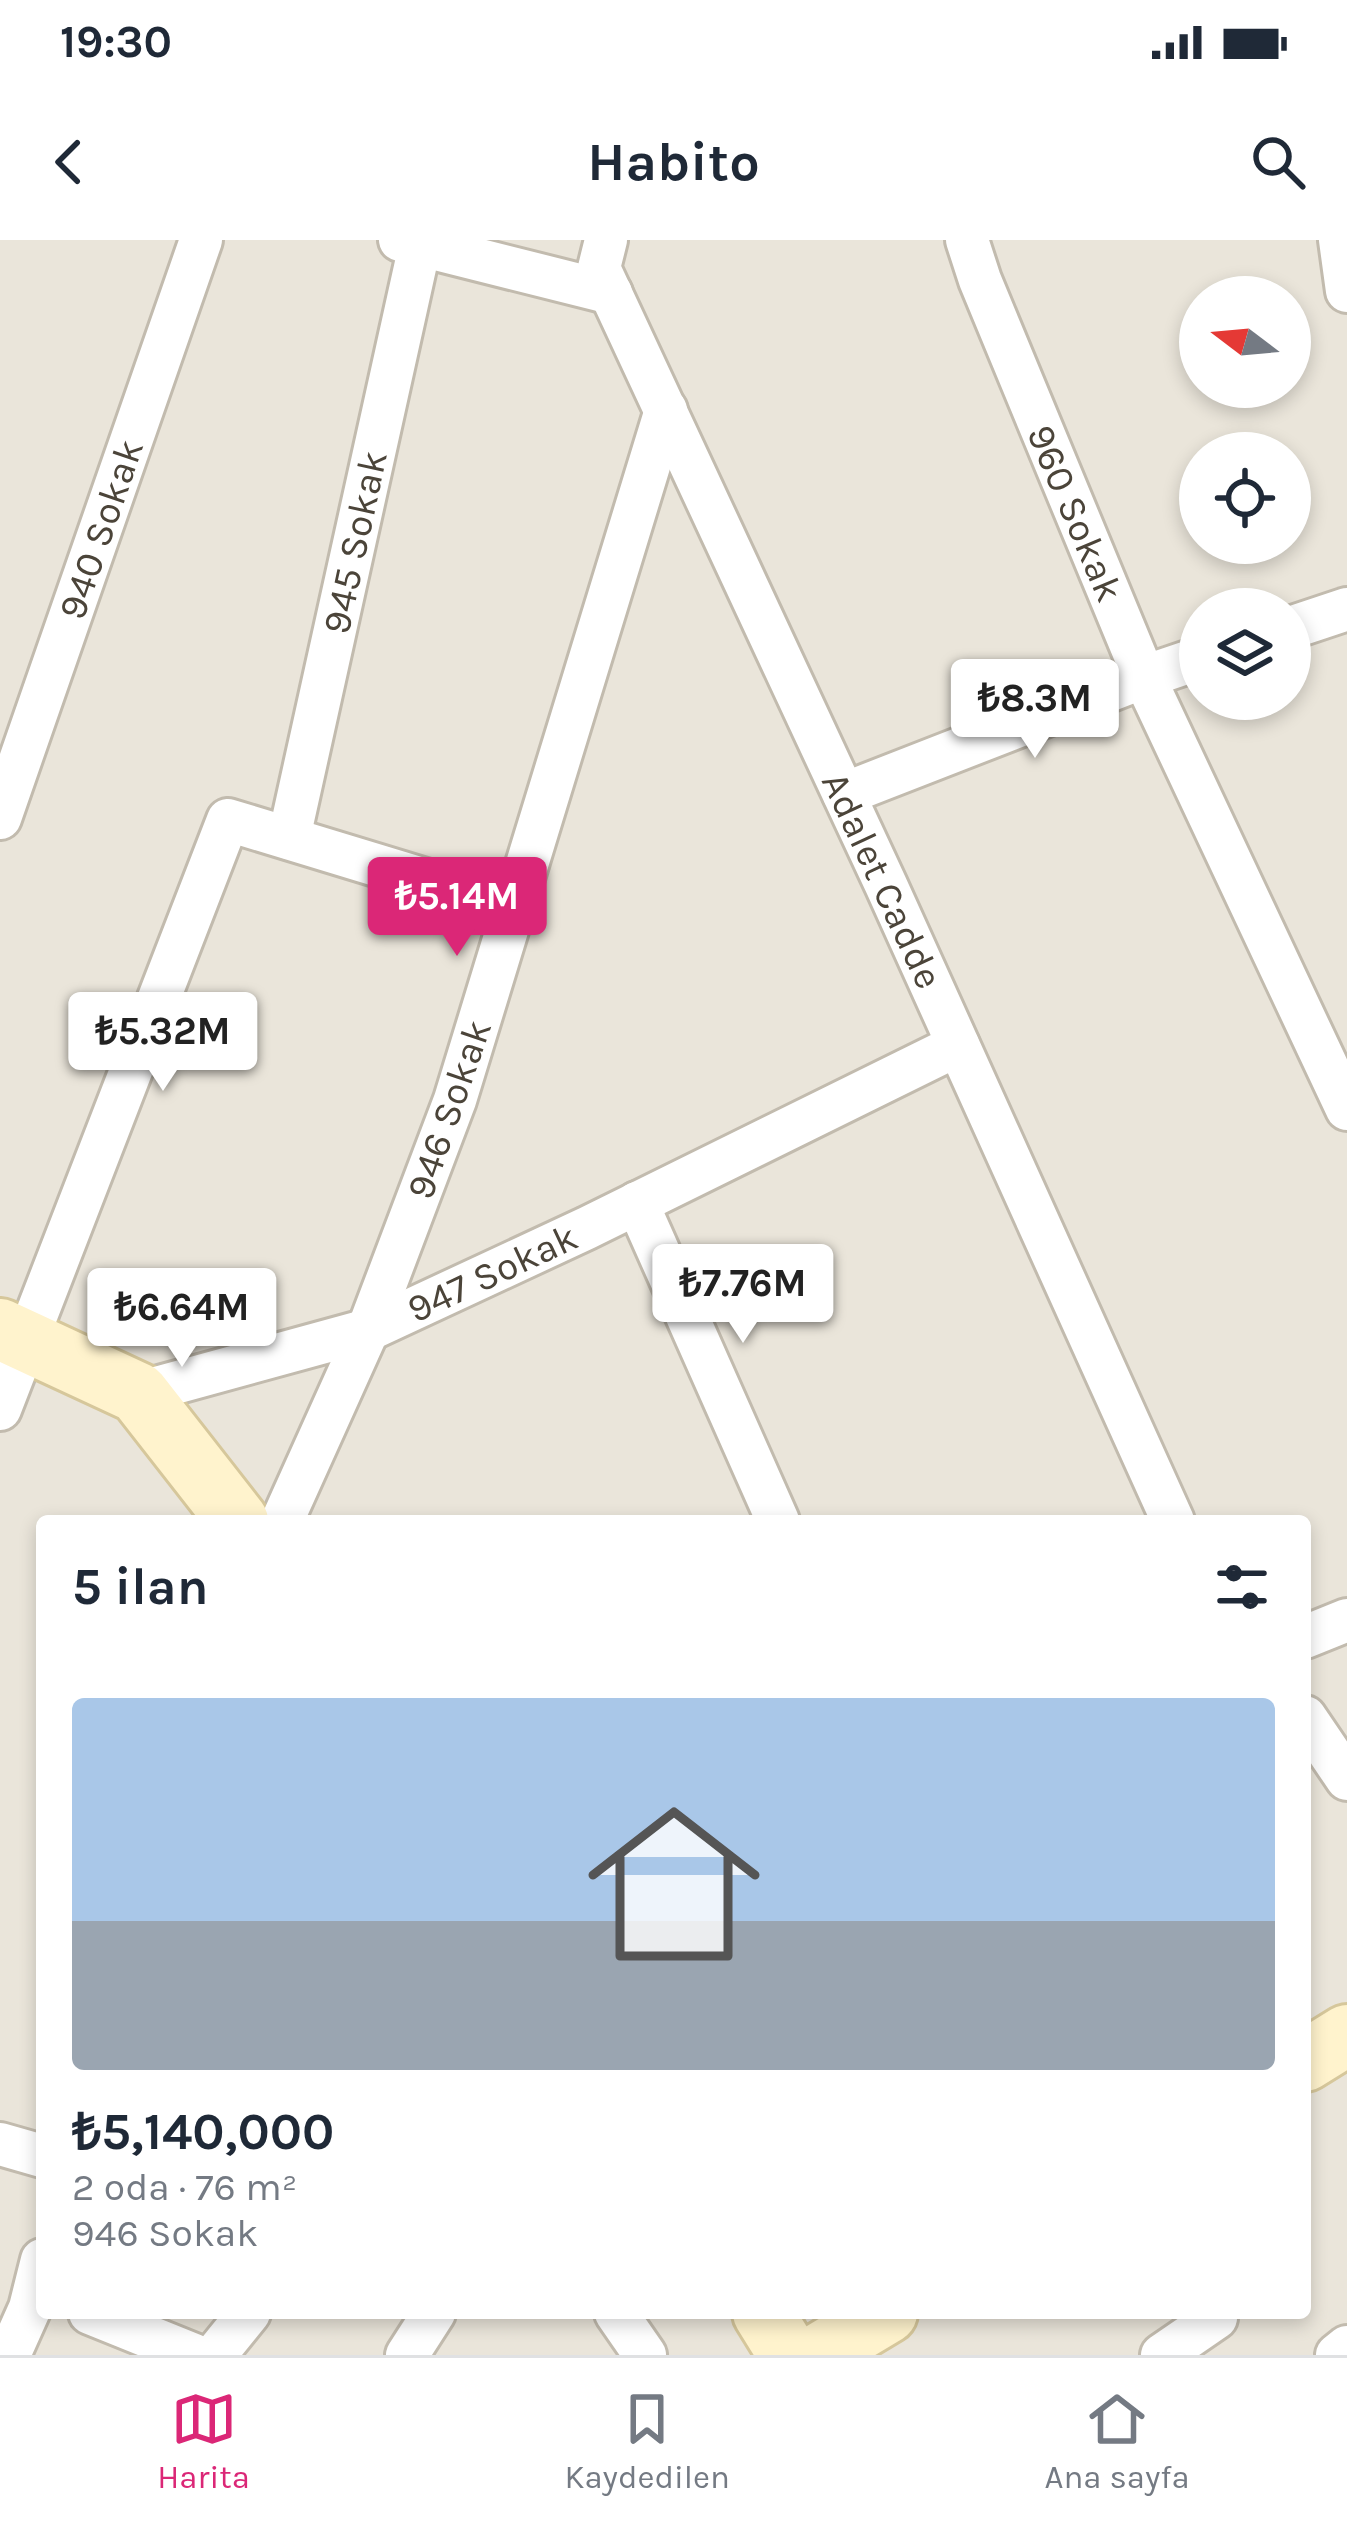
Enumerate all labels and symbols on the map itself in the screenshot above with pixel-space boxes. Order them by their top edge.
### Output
north arrow [1179,276,1311,408]
street label: 960 Sokak [1017,418,1133,609]
street label: 940 Sokak [49,433,153,625]
street label: 945 Sokak [313,446,397,638]
pin: ₺8.3M [951,659,1119,761]
street label: Adalet Cadde [812,765,952,996]
pin: ₺5.14M [359,857,555,959]
pin: ₺5.32M [65,992,261,1094]
street label: 946 Sokak [397,1014,501,1205]
street label: 947 Sokak [400,1214,585,1332]
pin: ₺7.76M [645,1244,841,1346]
pin: ₺6.64M [84,1268,280,1370]

